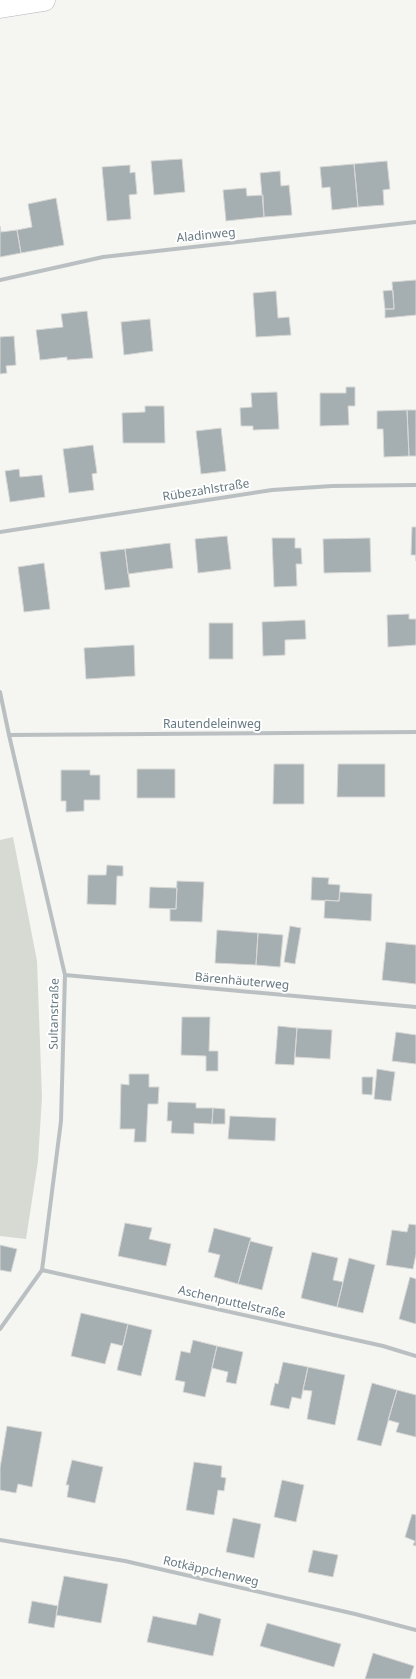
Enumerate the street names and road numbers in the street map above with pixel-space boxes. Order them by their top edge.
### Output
street label: Aladinweg [176,223,236,246]
street label: Rübezahlstraße [161,474,251,505]
street label: Rautendeleinweg [163,715,261,732]
street label: Bärenhäuterweg [194,968,290,993]
street label: Sultanstraße [44,978,63,1050]
street label: Aschenputtelstraße [177,1281,288,1322]
street label: Rotkäppchenweg [162,1551,261,1590]

